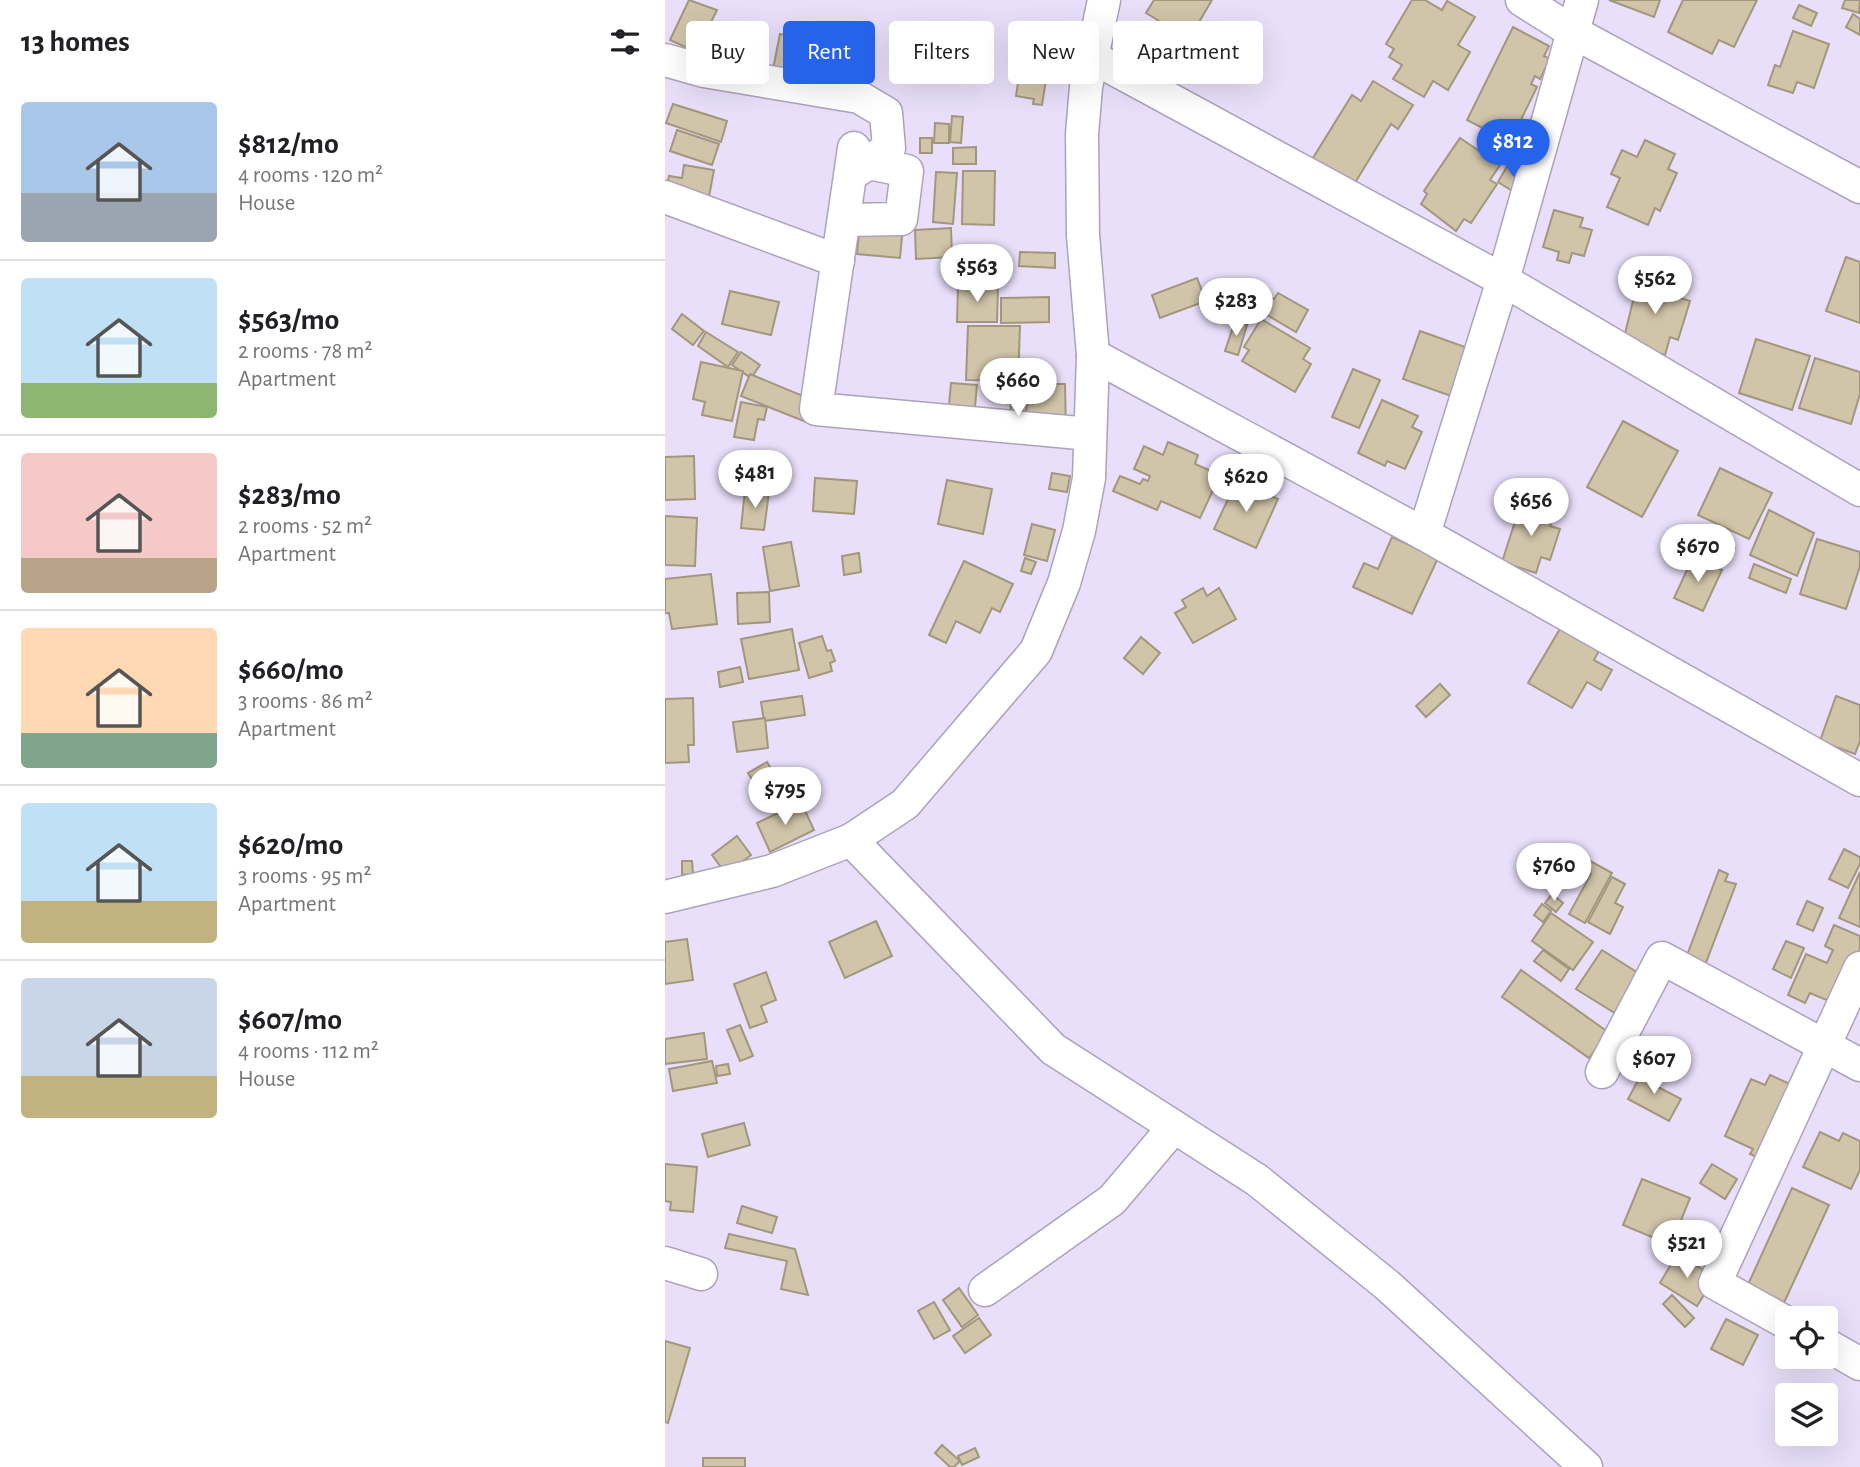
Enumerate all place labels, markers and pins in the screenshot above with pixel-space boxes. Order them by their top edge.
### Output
pin: $812 [1472,120,1554,179]
pin: $563 [936,244,1018,304]
pin: $562 [1614,256,1696,316]
pin: $283 [1195,278,1277,338]
pin: $660 [977,358,1059,418]
pin: $481 [714,450,796,510]
pin: $620 [1205,454,1287,514]
pin: $656 [1490,478,1572,538]
pin: $670 [1657,524,1739,584]
pin: $795 [744,768,826,827]
pin: $760 [1513,844,1595,903]
pin: $607 [1613,1036,1695,1096]
pin: $521 [1646,1220,1728,1280]

